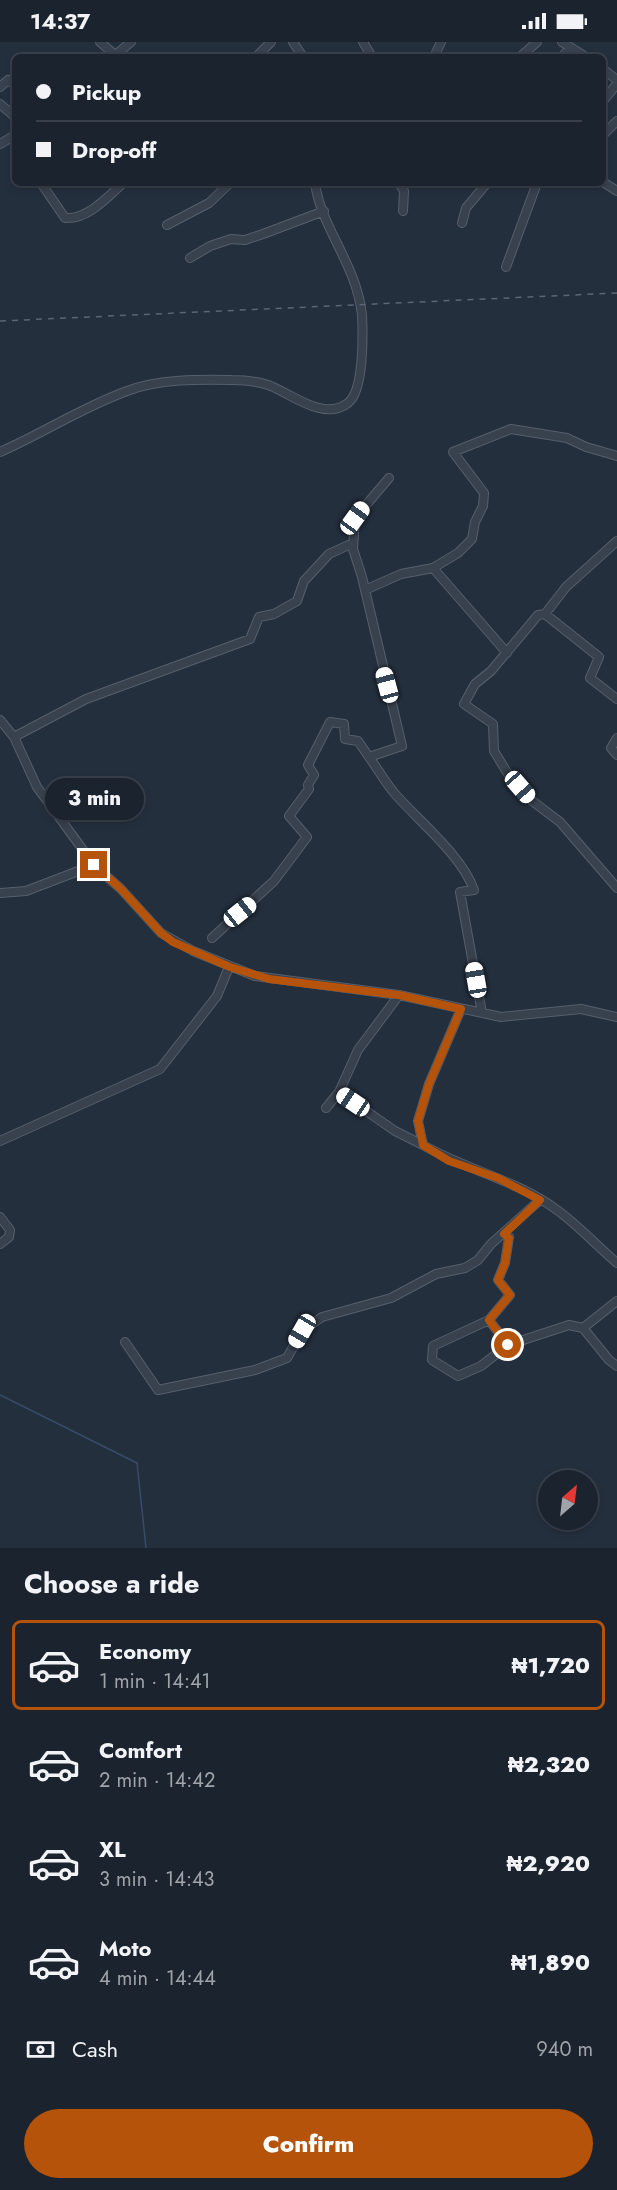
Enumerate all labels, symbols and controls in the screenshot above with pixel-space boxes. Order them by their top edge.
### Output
text: 14:37 [30,5,90,37]
text: Pickup [72,76,141,108]
text: Drop-off [72,134,156,166]
car [337,498,373,538]
car [374,665,400,705]
car [501,768,539,806]
callout: 3 min [44,778,144,820]
text: 3 min [68,784,121,813]
route end [80,851,107,878]
car [220,894,260,930]
car [464,961,488,999]
car [333,1084,373,1120]
car [285,1311,319,1351]
route start [494,1331,521,1358]
north arrow [538,1470,598,1530]
map controls [538,1470,598,1530]
text: Choose a ride [24,1564,199,1603]
text: Economy [99,1635,191,1667]
icon: car [27,1638,81,1692]
text: ₦1,720 [512,1649,590,1681]
text: 1 min · 14:41 [99,1667,211,1696]
text: Comfort [99,1734,182,1766]
icon: car [27,1737,81,1791]
text: ₦2,320 [508,1748,590,1780]
text: 2 min · 14:42 [99,1766,215,1795]
text: XL [99,1833,126,1865]
icon: car [27,1836,81,1890]
text: ₦2,920 [507,1847,590,1879]
text: 3 min · 14:43 [99,1865,214,1894]
text: Moto [99,1932,152,1964]
icon: car [27,1935,81,1989]
text: ₦1,890 [511,1946,590,1978]
text: 4 min · 14:44 [99,1964,216,1993]
icon: cash [24,2033,57,2066]
text: Cash [72,2033,118,2065]
text: 940 m [536,2035,593,2064]
button: Confirm [24,2109,593,2178]

